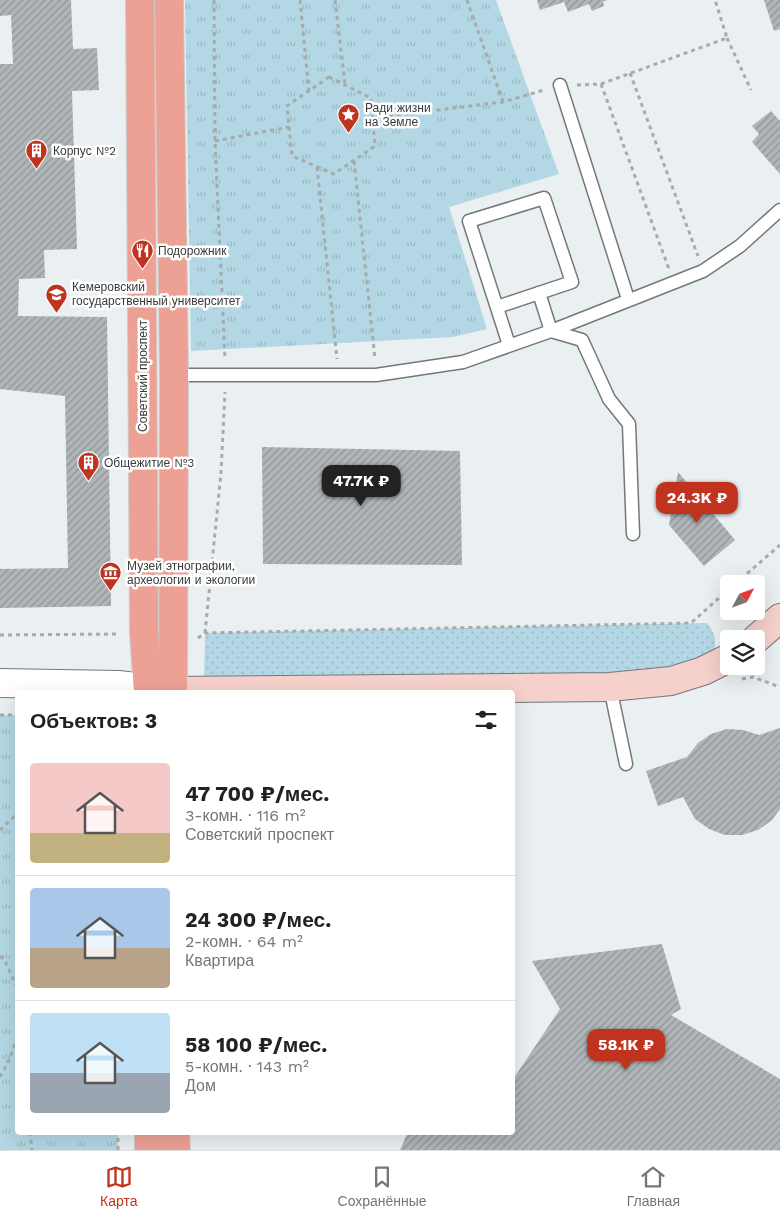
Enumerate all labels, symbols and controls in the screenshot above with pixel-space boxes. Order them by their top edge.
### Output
place label: Ради жизни на Земле [365,101,431,129]
place icon: Ради жизни на Земле [337,103,361,134]
building icon: Корпус №2 [25,139,49,170]
place label: Корпус №2 [53,144,116,158]
restaurant icon: Подорожник [130,239,154,270]
place label: Подорожник [158,244,227,258]
place label: Кемеровский государственный университет [72,280,241,308]
school or university icon: Кемеровский государственный университет [44,282,68,313]
street label: Советский проспект [136,320,150,432]
building icon: Общежитие №3 [76,451,100,482]
place label: Общежитие №3 [104,456,194,470]
pin: 47.7K ₽ [315,464,407,507]
text: 47.7K ₽ [333,471,389,490]
pin: 24.3K ₽ [651,482,743,524]
text: 24.3K ₽ [667,488,727,507]
place label: Музей этнографии, археологии и экологии [127,559,255,587]
museum icon: Музей этнографии, археологии и экологии [99,561,123,592]
north arrow [720,575,765,620]
map controls [720,575,765,675]
button: layers [720,630,765,675]
icon: filters [472,706,500,734]
text: Объектов: 3 [30,708,157,733]
text: 47 700 ₽/мес. [185,781,329,806]
icon: home [70,783,130,843]
text: 3-комн. · 116 m² [185,806,306,825]
text: Советский проспект [185,825,334,844]
text: 24 300 ₽/мес. [185,907,331,932]
icon: home [70,908,130,968]
text: 2-комн. · 64 m² [185,932,303,951]
text: Квартира [185,951,254,970]
pin: 58.1K ₽ [580,1028,672,1071]
text: 58 100 ₽/мес. [185,1032,327,1057]
icon: home [70,1033,130,1093]
text: 58.1K ₽ [598,1035,654,1054]
text: 5-комн. · 143 m² [185,1057,309,1076]
text: Дом [185,1076,216,1095]
tab: Карта [100,1163,137,1209]
tab: Сохранённые [338,1163,427,1209]
tab: Главная [627,1163,680,1209]

